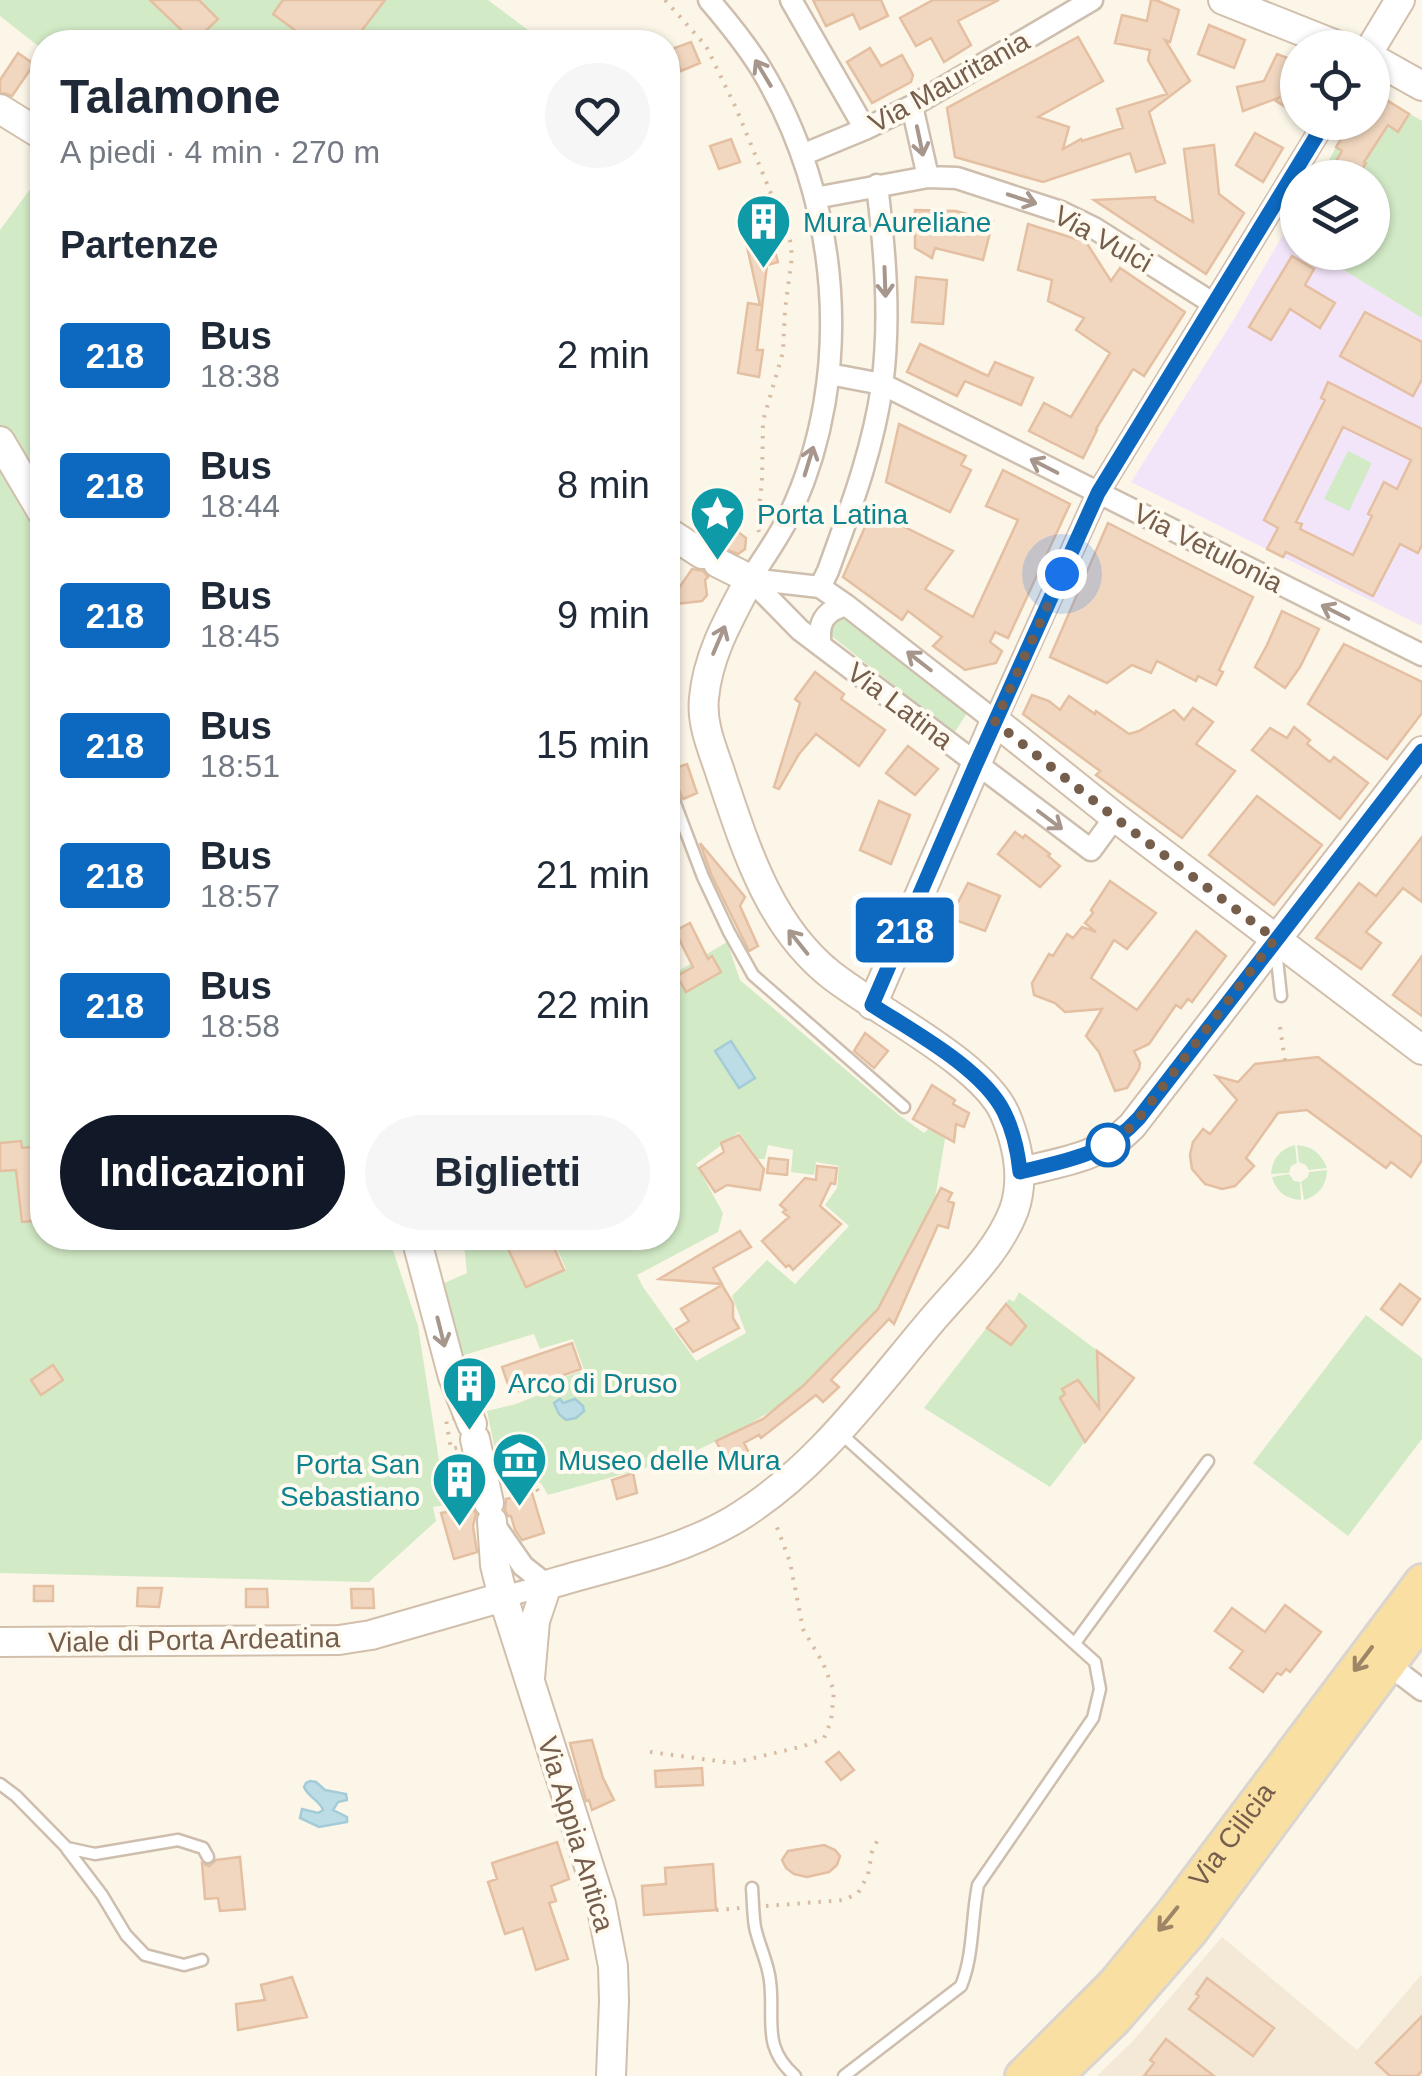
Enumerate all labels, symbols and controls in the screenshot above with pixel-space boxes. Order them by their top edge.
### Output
street label: Via Mauritania [863,25,1035,139]
map controls [1280,30,1390,270]
button: locate [1280,30,1390,140]
one-way arrow [753,59,773,88]
button: heart [545,63,650,168]
text: Talamone [60,70,281,123]
one-way arrow [912,124,930,156]
text: A piedi · 4 min · 270 m [60,134,380,170]
button: layers [1280,160,1390,270]
one-way arrow [1006,191,1037,209]
building icon: Mura Aureliane [734,192,794,271]
street label: Via Vulci [1049,199,1157,279]
place label: Mura Aureliane [803,207,991,238]
text: Partenze [60,224,218,266]
one-way arrow [876,265,895,297]
text: Bus [200,315,272,357]
text: 2 min [557,334,650,376]
text: 218 [86,336,144,375]
text: 18:38 [200,358,280,394]
text: Bus [200,445,272,487]
one-way arrow [801,446,819,478]
one-way arrow [1030,456,1060,475]
text: 8 min [557,464,650,506]
text: 218 [86,466,144,505]
place icon: Porta Latina [688,484,748,563]
text: 18:44 [200,488,280,524]
street label: Via Vetulonia [1128,497,1288,599]
place label: Porta Latina [757,499,908,530]
your location [1037,549,1087,599]
text: Bus [200,575,272,617]
text: 9 min [557,594,650,636]
text: 218 [86,596,144,635]
one-way arrow [1320,601,1350,620]
text: 18:45 [200,618,280,654]
one-way arrow [712,625,730,656]
one-way arrow [906,651,933,672]
street label: Via Latina [841,656,959,756]
text: Bus [200,705,272,747]
text: 15 min [536,724,650,766]
text: 218 [86,726,144,765]
text: 18:51 [200,748,280,784]
one-way arrow [1036,809,1063,830]
text: Bus [200,835,272,877]
text: 21 min [536,854,650,896]
text: 218 [86,856,144,895]
text: 18:57 [200,878,280,914]
line badge: 218 [848,898,962,962]
text: 218 [876,911,934,950]
one-way arrow [787,929,809,955]
text: Bus [200,965,272,1007]
text: 22 min [536,984,650,1026]
text: 218 [86,986,144,1025]
text: 18:58 [200,1008,280,1044]
button: Indicazioni [60,1115,345,1230]
button: Biglietti [365,1115,650,1230]
unlabelled marker [1087,1124,1129,1166]
one-way arrow [432,1316,451,1347]
building icon: Arco di Druso [439,1353,499,1432]
place label: Arco di Druso [508,1368,678,1399]
museum icon: Museo delle Mura [489,1430,549,1509]
place label: Museo delle Mura [558,1445,781,1476]
place label: Porta San Sebastiano [280,1449,420,1512]
building icon: Porta San Sebastiano [429,1450,489,1529]
street label: Viale di Porta Ardeatina [48,1622,341,1658]
one-way arrow [1353,1645,1374,1672]
street label: Via Appia Antica [532,1733,620,1935]
street label: Via Cilicia [1182,1776,1281,1893]
one-way arrow [1157,1905,1179,1931]

